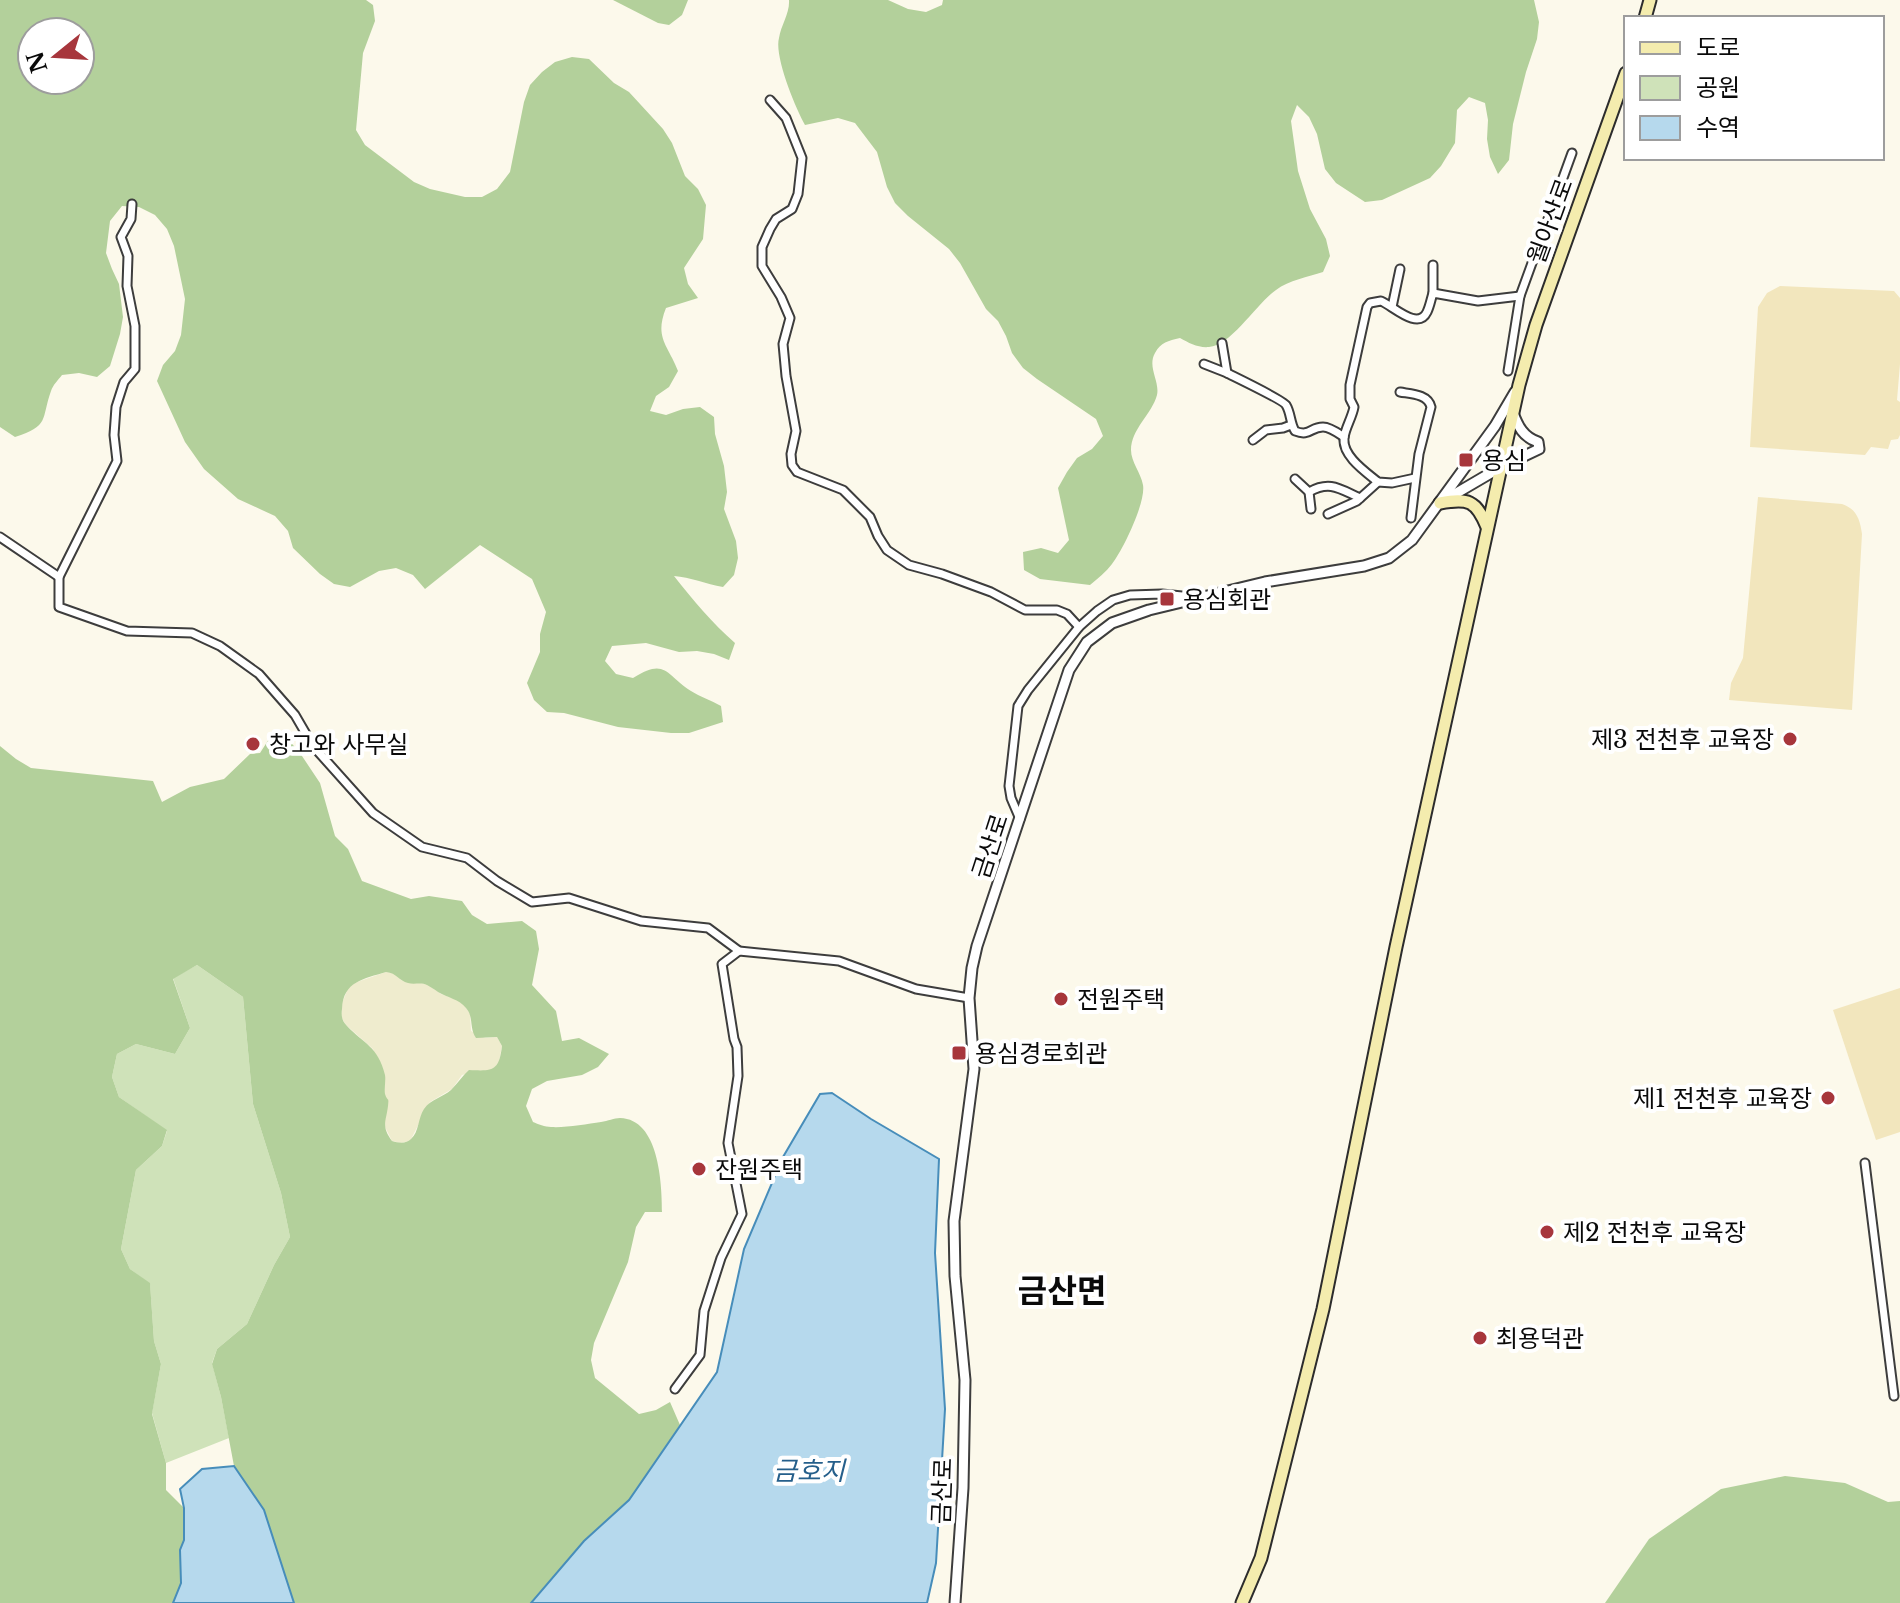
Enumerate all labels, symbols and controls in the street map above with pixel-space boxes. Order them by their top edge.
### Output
north arrow [16,16,96,96]
legend [1624,16,1884,160]
text: 도로 [1696,33,1740,62]
text: N [21,48,53,76]
text: 공원 [1696,73,1740,102]
text: 수역 [1696,113,1740,142]
street label: 월아산로 [1521,175,1579,267]
place label: 용심 [1482,446,1526,475]
marker: 용심 [1457,451,1475,469]
place label: 용심회관 [1183,585,1271,614]
marker: 용심회관 [1158,590,1176,608]
place label: 제3 전천후 교육장 [1591,725,1774,754]
place label: 창고와 사무실 [269,730,408,759]
marker: 제3 전천후 교육장 [1781,730,1799,748]
marker: 창고와 사무실 [244,735,262,753]
street label: 금산로 [966,810,1014,882]
place label: 전원주택 [1077,985,1165,1014]
marker: 전원주택 [1052,990,1070,1008]
place label: 용심경로회관 [975,1039,1107,1068]
marker: 용심경로회관 [950,1044,968,1062]
place label: 제1 전천후 교육장 [1633,1084,1812,1113]
marker: 제1 전천후 교육장 [1819,1089,1837,1107]
place label: 잔원주택 [715,1155,803,1184]
marker: 잔원주택 [690,1160,708,1178]
place label: 제2 전천후 교육장 [1563,1218,1746,1247]
marker: 제2 전천후 교육장 [1538,1223,1556,1241]
district label: 금산면 [1018,1271,1106,1311]
place label: 최용덕관 [1496,1324,1584,1353]
marker: 최용덕관 [1471,1329,1489,1347]
water label: 금호지 [773,1455,847,1487]
street label: 금산로 [926,1457,958,1525]

